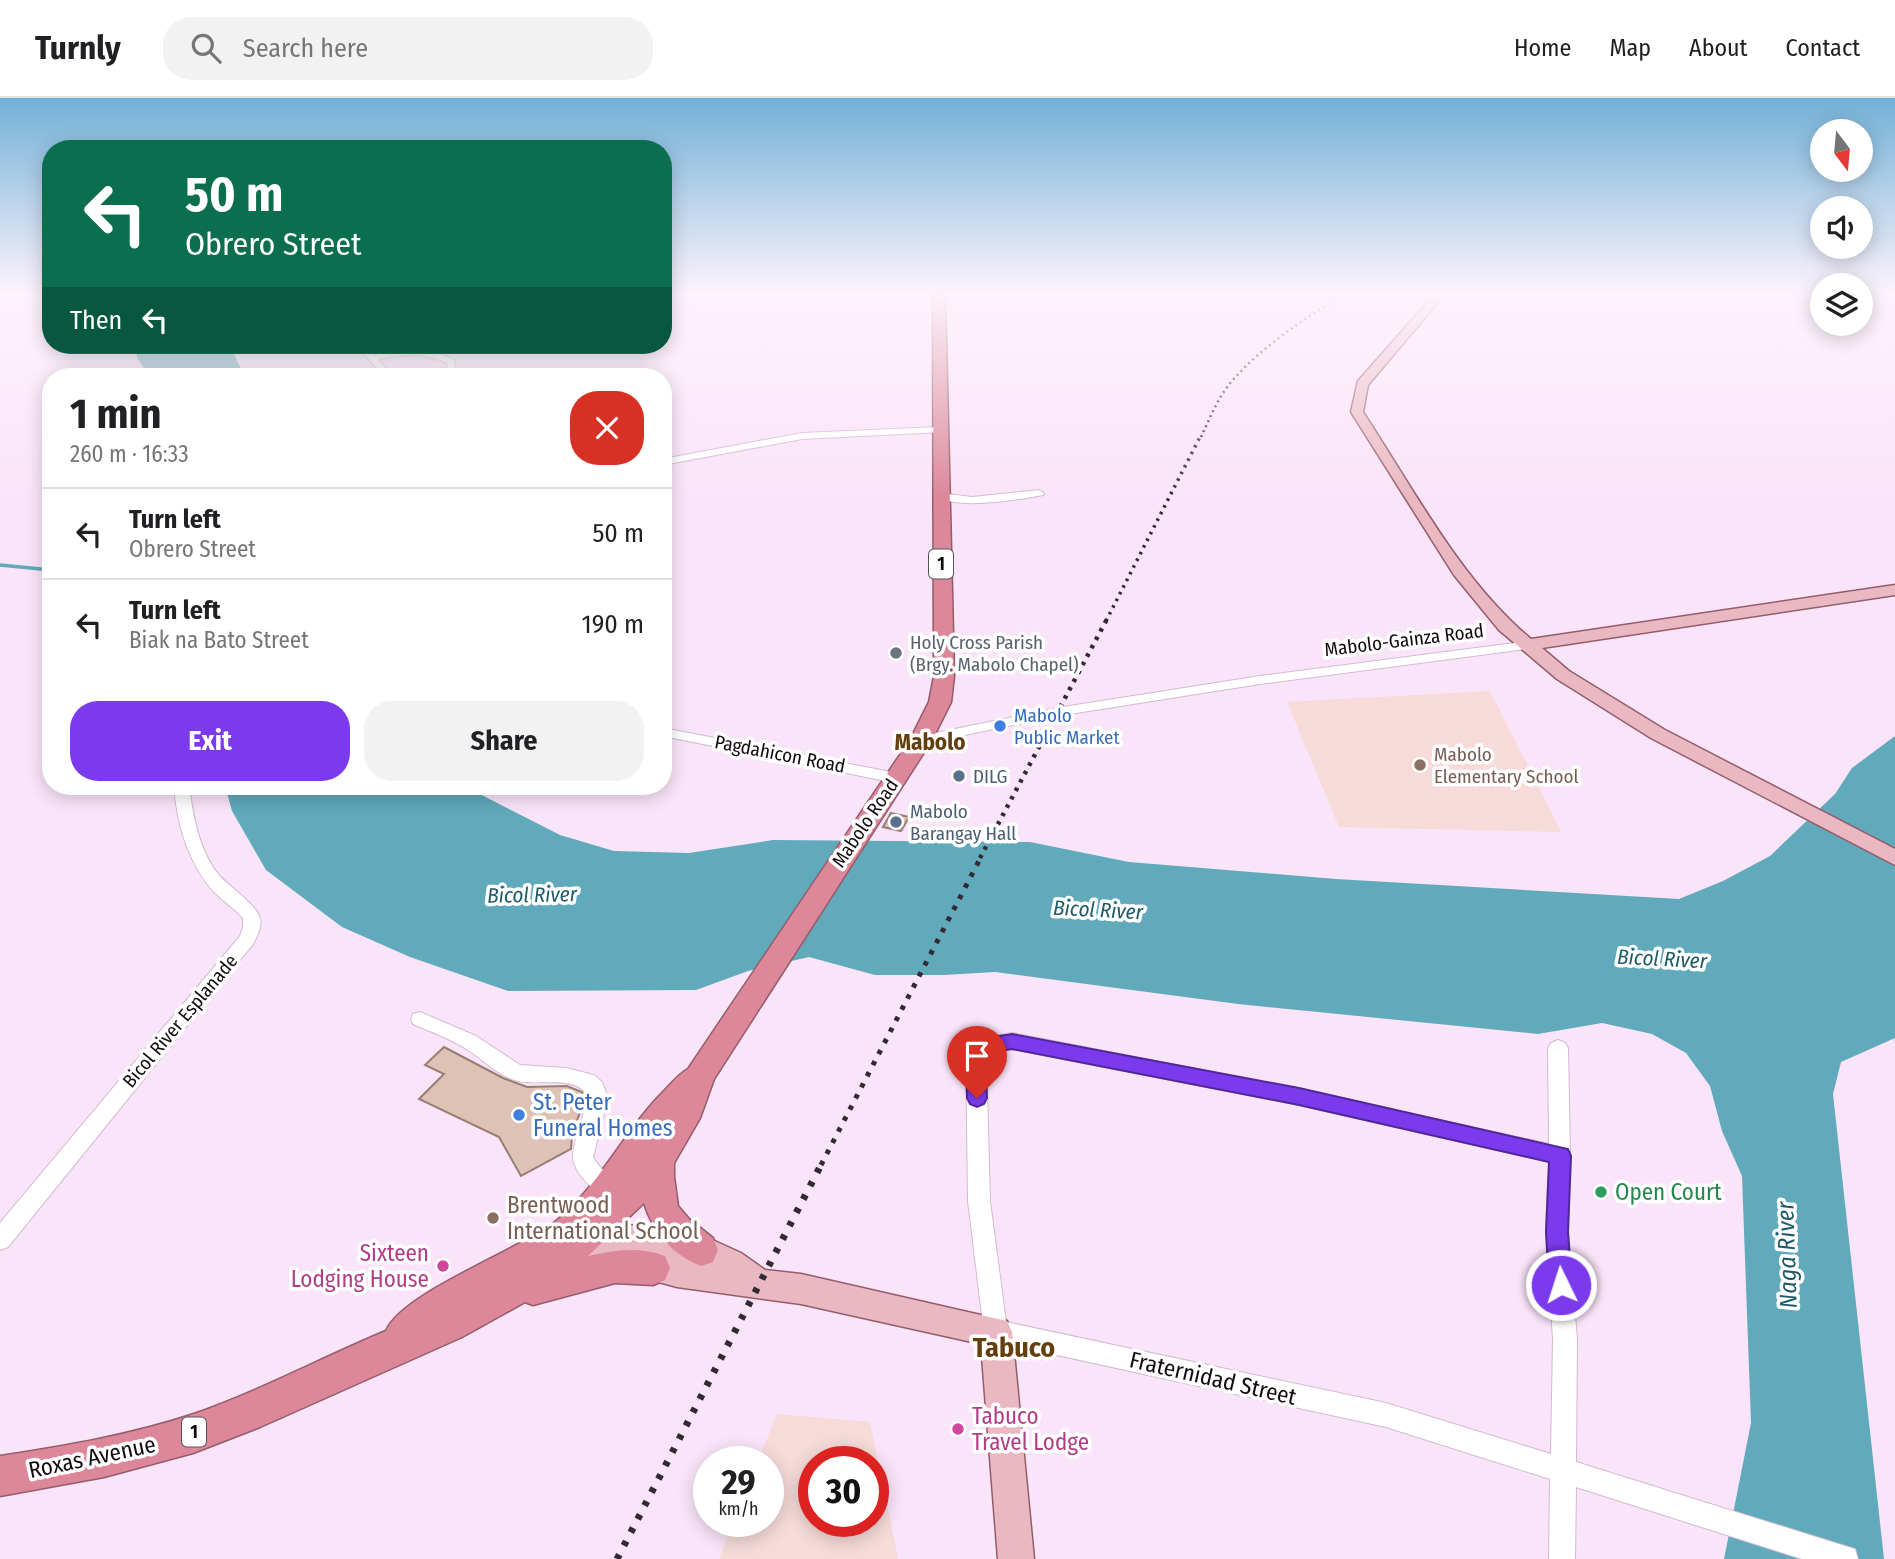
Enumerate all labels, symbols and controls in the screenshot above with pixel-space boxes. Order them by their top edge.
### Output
search box [163,17,653,80]
text: Turnly [35,28,121,68]
icon: search [187,29,225,67]
text: Search here [243,33,368,64]
text: Home [1514,34,1571,62]
text: Map [1609,34,1651,62]
text: About [1689,34,1747,62]
text: Contact [1785,34,1860,62]
north arrow [1810,119,1872,182]
map controls [1810,119,1873,336]
text: 50 m [185,165,283,224]
icon: left [70,168,161,259]
button: sound [1810,196,1873,259]
text: Obrero Street [185,225,362,263]
button: layers [1810,273,1873,336]
icon: left [136,301,174,339]
text: Then [70,305,122,336]
text: 1 min [70,389,161,439]
button: close [570,391,644,465]
text: 260 m · 16:33 [70,440,189,468]
text: Turn left [129,504,221,535]
icon: left [70,515,108,553]
text: 50 m [592,518,644,549]
text: Obrero Street [129,535,256,563]
road number: 1 [929,550,953,578]
text: Turn left [129,595,221,626]
icon: left [70,606,108,644]
text: 190 m [582,609,644,640]
street label: Mabolo-Gainza Road [1323,619,1485,661]
text: Biak na Bato Street [129,626,309,654]
place label: Holy Cross Parish (Brgy. Mabolo Chapel) [910,631,1079,676]
marker: Holy Cross Parish (Brgy. Mabolo Chapel) [888,645,904,661]
button: Exit [70,701,350,781]
button: Share [364,701,644,781]
place label: Mabolo Public Market [1014,704,1120,749]
marker: Mabolo Public Market [992,718,1008,734]
district label: Mabolo [894,728,966,756]
street label: Pagdahicon Road [713,730,847,778]
place label: Mabolo Elementary School [1434,743,1579,788]
marker: Mabolo Elementary School [1412,757,1428,773]
place label: DILG [973,765,1007,788]
marker: DILG [951,768,967,784]
street label: Mabolo Road [827,774,903,872]
place label: Mabolo Barangay Hall [910,800,1016,845]
marker: Mabolo Barangay Hall [888,814,904,830]
water label: Bicol River [487,881,578,909]
water label: Bicol River [1052,895,1144,925]
water label: Bicol River [1616,944,1708,974]
street label: Bicol River Esplanade [118,950,242,1092]
pin [947,1026,1007,1098]
icon: arrive [958,1037,996,1075]
place label: St. Peter Funeral Homes [533,1088,673,1142]
marker: St. Peter Funeral Homes [511,1107,527,1123]
place label: Open Court [1615,1178,1722,1206]
marker: Open Court [1593,1184,1609,1200]
place label: Brentwood International School [507,1191,699,1245]
water label: Naga River [1771,1200,1803,1309]
marker: Brentwood International School [485,1210,501,1226]
place label: Sixteen Lodging House [291,1239,429,1293]
position arrow [1524,1248,1598,1322]
marker: Sixteen Lodging House [435,1258,451,1274]
district label: Tabuco [973,1331,1055,1364]
street label: Fraternidad Street [1127,1345,1300,1411]
place label: Tabuco Travel Lodge [972,1402,1089,1456]
road number: 1 [182,1418,206,1447]
marker: Tabuco Travel Lodge [950,1421,966,1437]
street label: Roxas Avenue [26,1430,158,1484]
speed limit sign: 30 [798,1446,889,1537]
text: 29 [721,1461,756,1503]
text: km/h [718,1498,759,1520]

